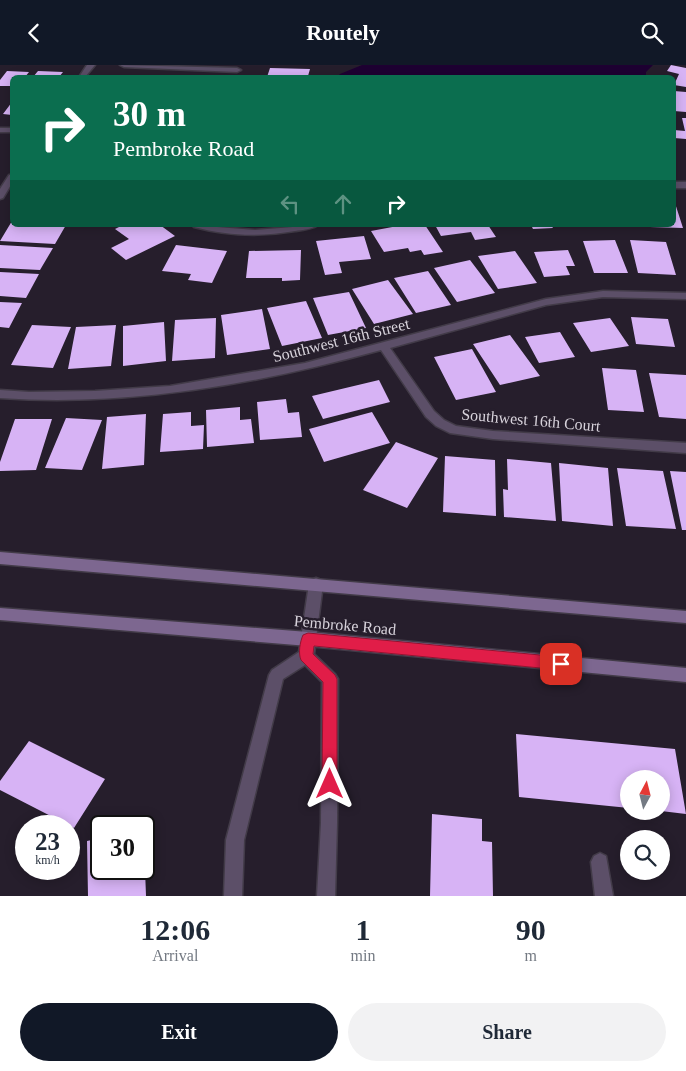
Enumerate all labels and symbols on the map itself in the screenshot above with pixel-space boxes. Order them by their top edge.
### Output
street label: Southwest 16th Street [271,315,412,365]
street label: Southwest 16th Court [461,405,602,435]
street label: Pembroke Road [293,612,397,638]
pin [540,643,582,685]
position arrow [303,757,355,809]
north arrow [620,770,670,820]
speed limit sign: 30 [90,815,155,880]

